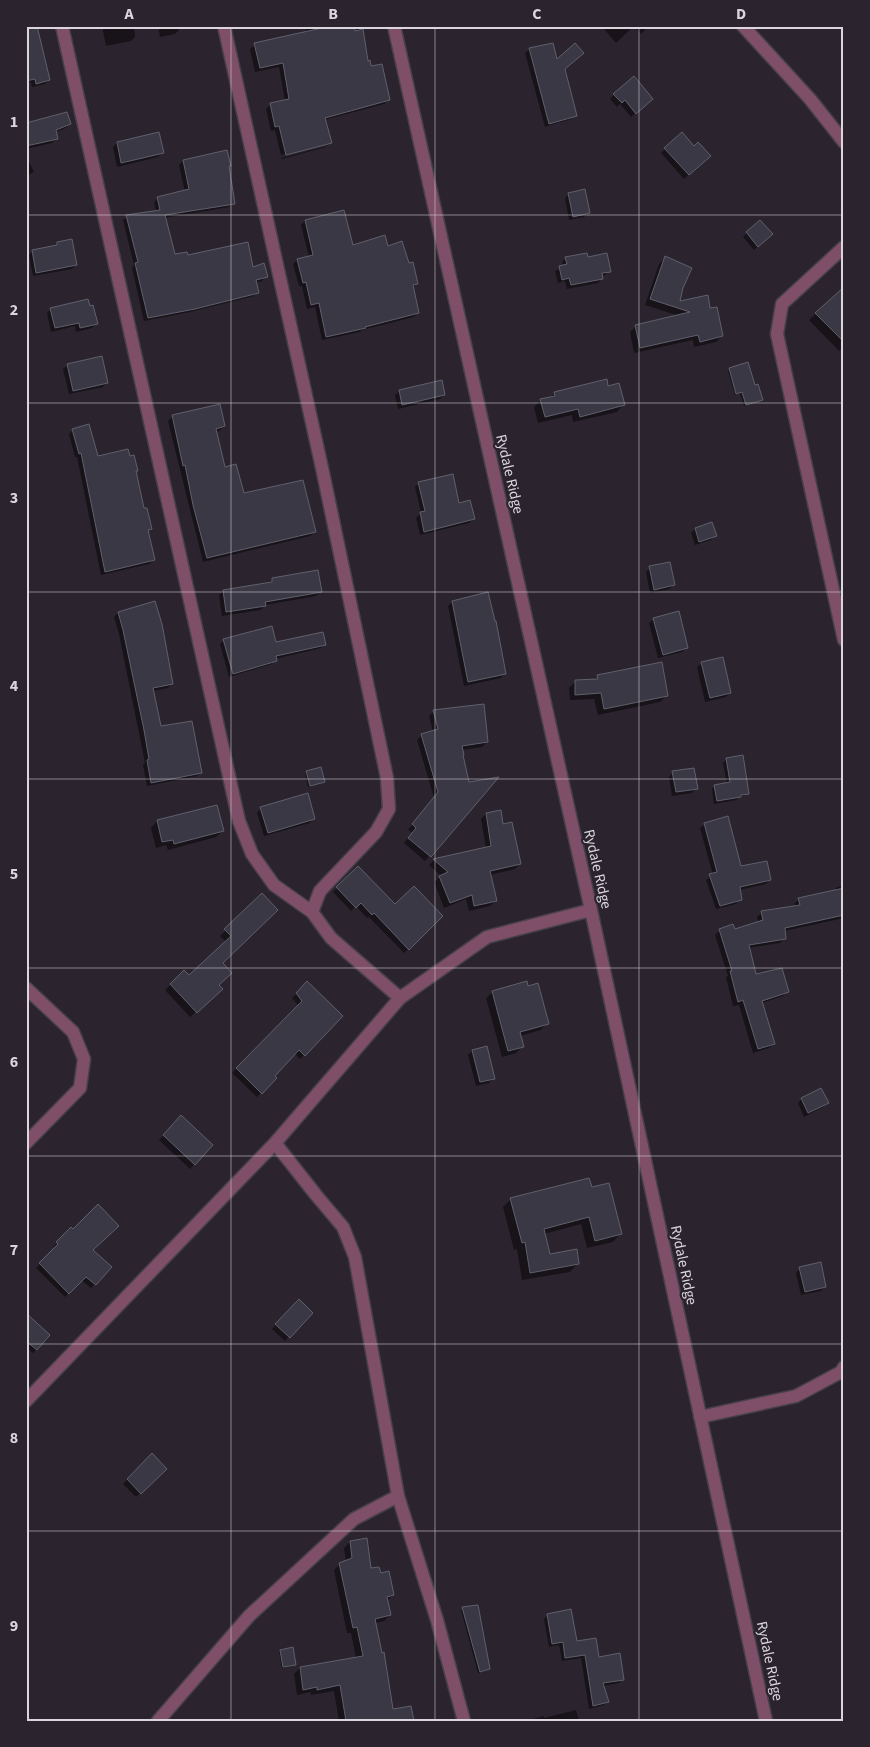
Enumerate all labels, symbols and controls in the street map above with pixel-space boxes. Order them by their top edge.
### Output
text: A [123,3,134,25]
text: B [328,3,338,25]
text: C [532,3,542,25]
text: D [736,3,746,25]
text: 1 [10,111,18,133]
text: 2 [10,299,18,321]
street label: Rydale Ridge [490,432,529,516]
text: 3 [10,487,18,509]
text: 4 [10,675,19,697]
street label: Rydale Ridge [578,827,617,911]
text: 5 [10,863,18,885]
text: 6 [10,1051,18,1073]
street label: Rydale Ridge [665,1223,702,1307]
text: 7 [10,1239,18,1261]
text: 8 [10,1427,18,1449]
text: 9 [10,1615,18,1637]
street label: Rydale Ridge [751,1619,788,1703]

